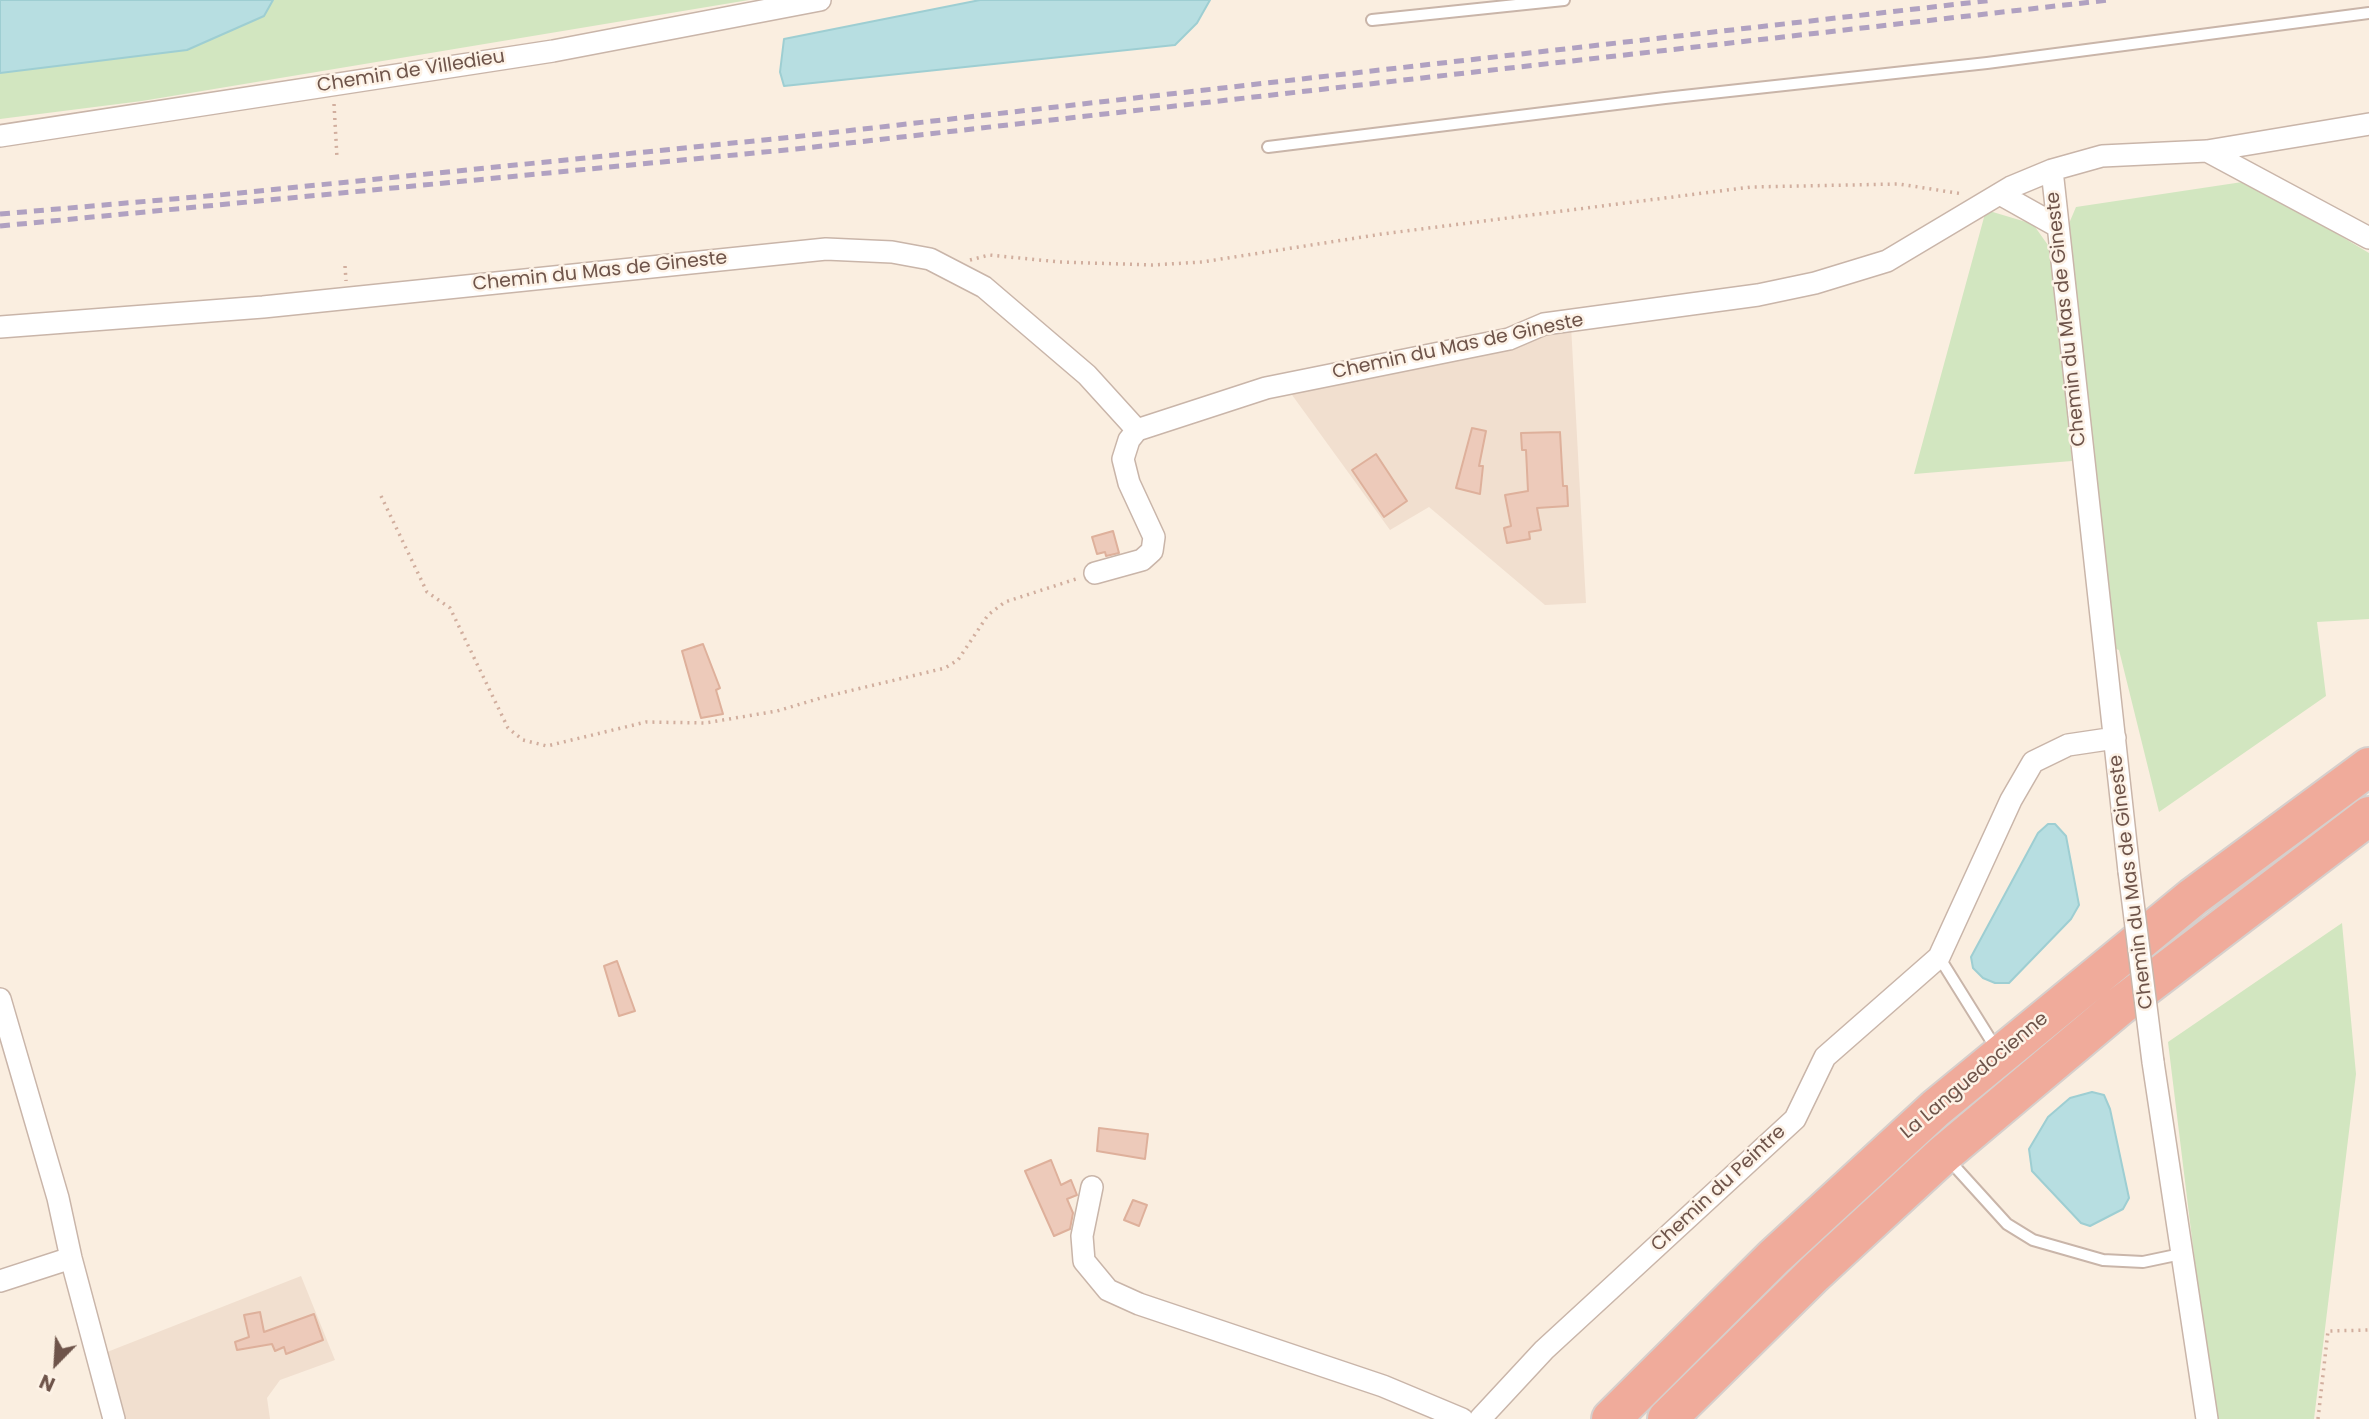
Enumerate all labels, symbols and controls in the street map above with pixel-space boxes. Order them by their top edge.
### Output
street label: Chemin de Villedieu [315,46,507,98]
street label: Chemin du Mas de Gineste [2042,190,2092,448]
street label: Chemin du Mas de Gineste [471,247,729,297]
street label: Chemin du Mas de Gineste [1330,309,1586,385]
street label: Chemin du Mas de Gineste [2105,754,2159,1010]
street label: La Languedocienne [1897,1008,2053,1144]
street label: Chemin du Peintre [1647,1121,1791,1257]
north arrow [21,1328,91,1398]
text: N [35,1367,59,1398]

